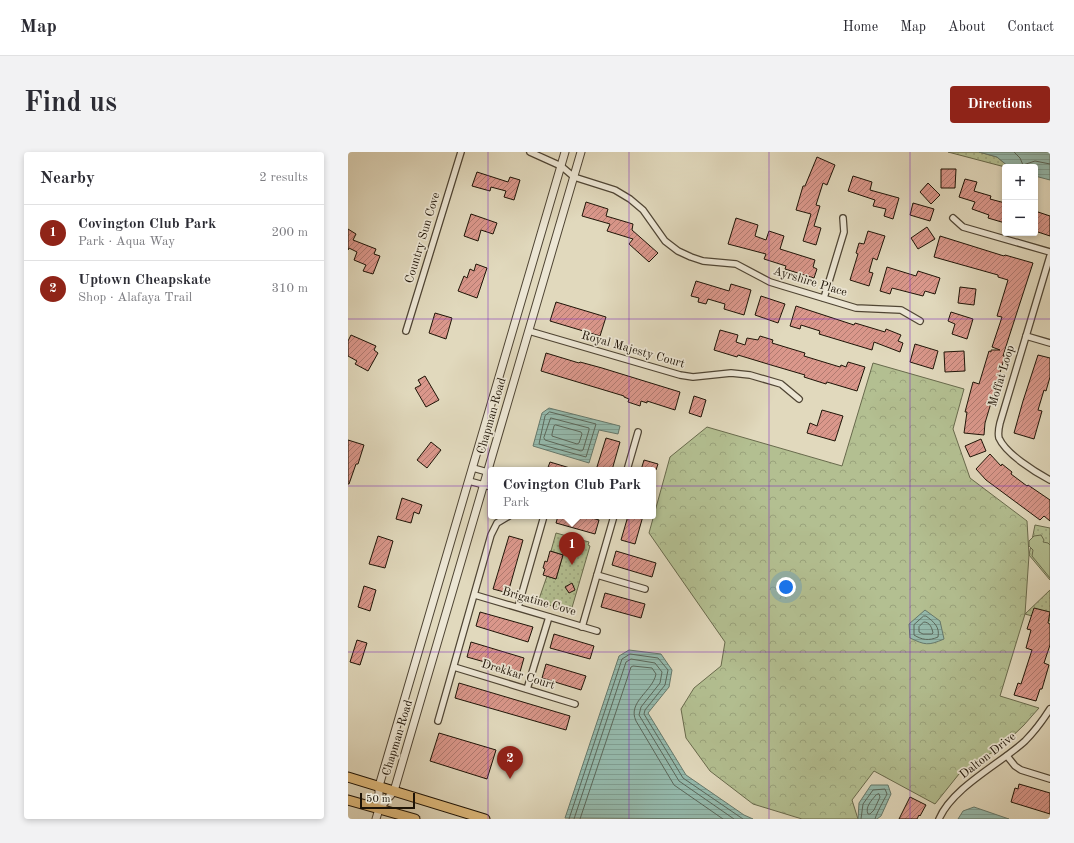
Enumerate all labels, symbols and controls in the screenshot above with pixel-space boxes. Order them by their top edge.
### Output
text: Map [20,18,57,37]
text: Home [843,20,878,34]
text: Map [900,20,926,34]
text: About [948,20,985,34]
text: Contact [1007,20,1054,34]
button: Directions [950,86,1050,123]
text: Find us [24,90,117,118]
map controls [1002,164,1038,236]
button: + [1002,164,1038,200]
text: Nearby [40,170,95,187]
text: 2 results [259,171,308,184]
street label: Country Sun Cove [403,191,443,285]
button: − [1002,200,1038,236]
text: Covington Club Park [78,217,216,232]
text: 1 [49,226,57,239]
text: 200 m [271,226,308,239]
text: Park · Aqua Way [78,235,175,248]
street label: Ayrshire Place [772,265,849,299]
text: Uptown Cheapskate [78,273,211,288]
text: 2 [49,282,57,295]
text: 310 m [271,282,308,295]
text: Shop · Alafaya Trail [78,291,192,304]
street label: Royal Majesty Court [580,329,686,371]
street label: Moffat Loop [987,344,1017,408]
street label: Chapman Road [475,376,509,456]
popup [488,467,656,519]
text: Covington Club Park [503,478,641,493]
text: Park [503,496,530,509]
pin: 1 [559,532,585,565]
your location [776,577,796,597]
street label: Brigatine Cove [501,586,578,618]
street label: Drekkar Court [480,658,556,692]
street label: Chapman Road [381,699,415,777]
street label: Dalton Drive [958,730,1019,781]
pin: 2 [497,746,523,779]
scale bar [360,791,415,810]
text: 50 m [366,794,391,805]

